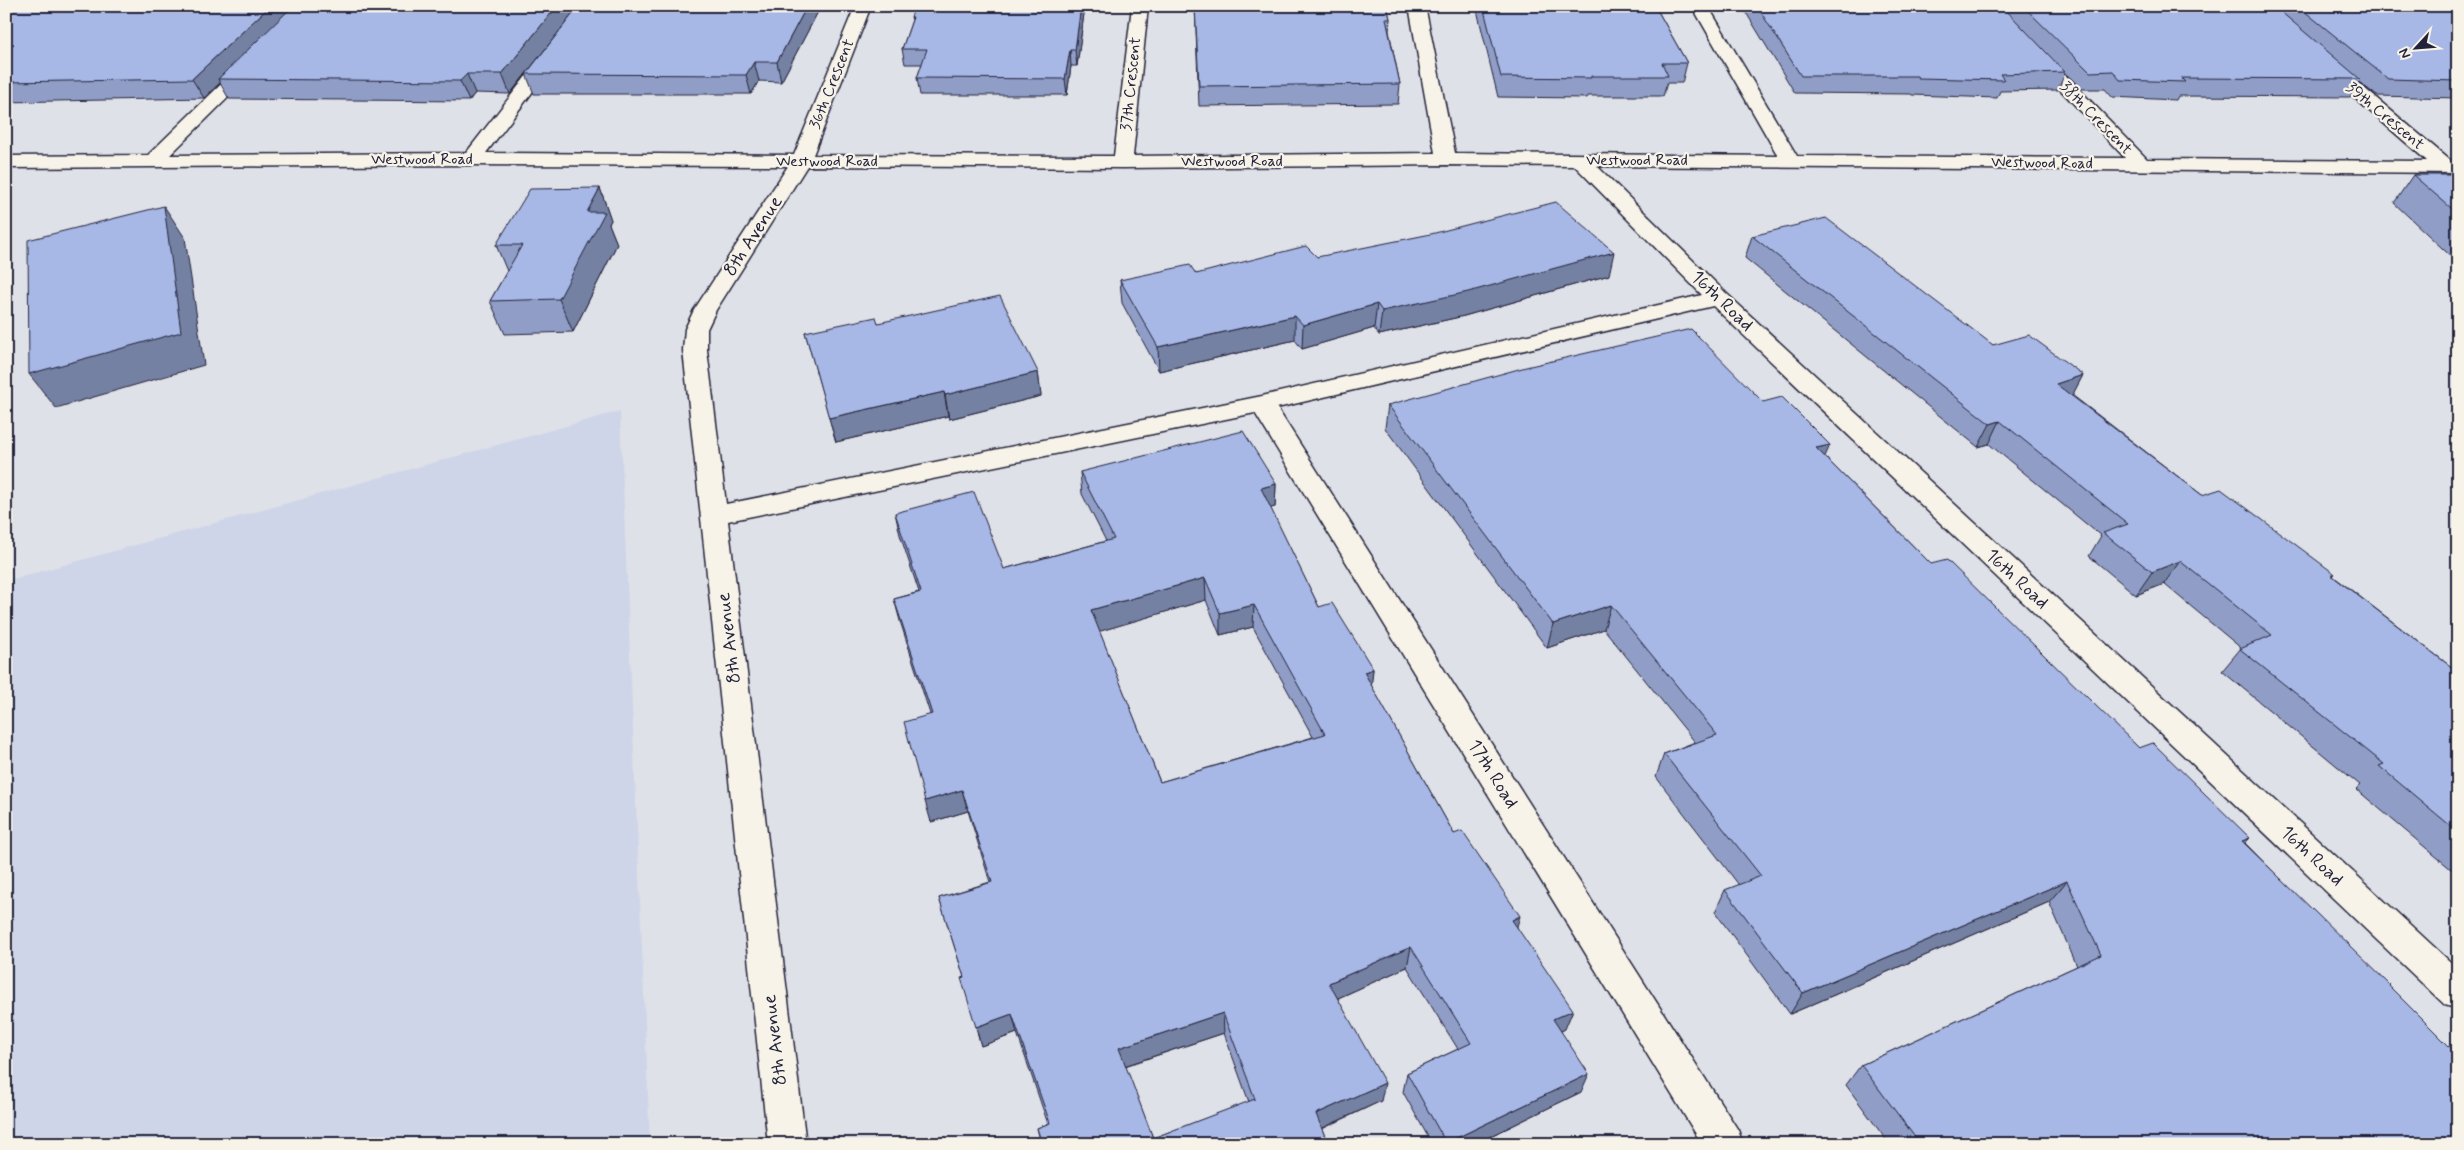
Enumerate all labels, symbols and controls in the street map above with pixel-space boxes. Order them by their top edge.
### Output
north arrow [2392,22,2442,72]
street label: 36th Crescent [804,36,860,132]
street label: 37th Crescent [1116,36,1146,132]
text: N [2395,45,2415,61]
street label: 38th Crescent [2055,76,2137,160]
street label: 39th Crescent [2342,77,2429,155]
street label: Westwood Road [371,149,473,170]
street label: Westwood Road [1586,150,1688,171]
street label: Westwood Road [776,151,878,172]
street label: Westwood Road [1181,151,1283,172]
street label: Westwood Road [1991,152,2093,174]
street label: 8th Avenue [718,191,788,281]
street label: 16th Road [1685,265,1759,337]
street label: 16th Road [1980,543,2054,615]
street label: 8th Avenue [711,591,747,685]
street label: 17th Road [1462,735,1524,813]
street label: 16th Road [2275,820,2349,892]
street label: 8th Avenue [757,993,793,1087]

